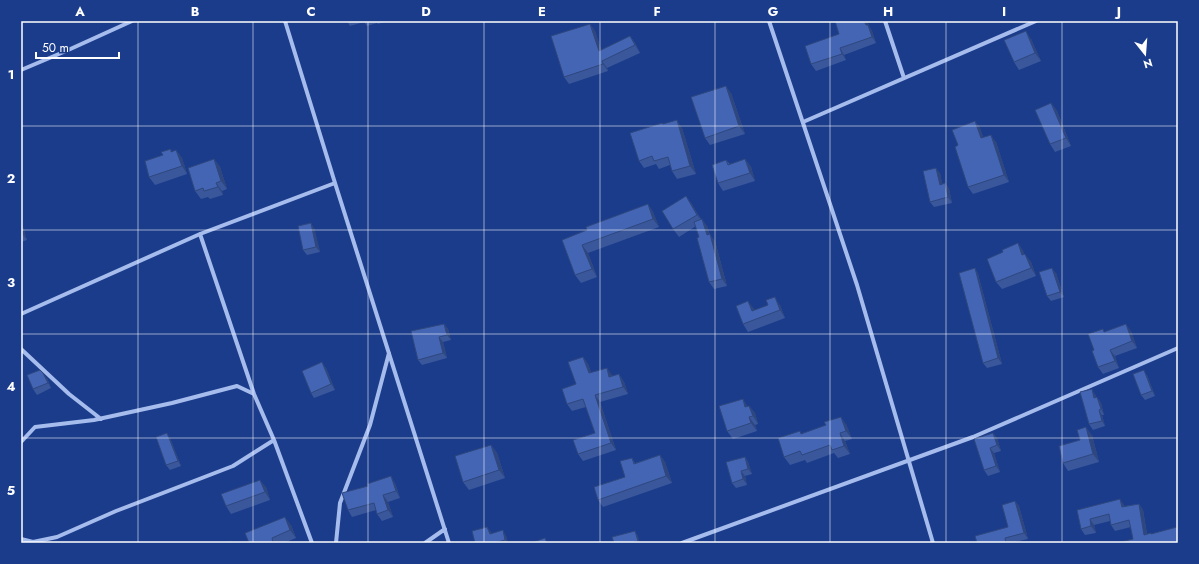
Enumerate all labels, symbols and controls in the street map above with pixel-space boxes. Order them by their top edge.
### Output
text: A [74,2,85,21]
text: B [191,2,200,21]
text: C [306,2,316,21]
text: D [421,2,431,21]
text: E [538,2,546,21]
text: F [653,2,661,21]
text: G [768,2,779,21]
text: H [883,2,893,21]
text: I [1002,2,1006,21]
text: J [1114,2,1121,21]
scale bar [36,34,119,60]
north arrow [1125,34,1165,74]
text: 50 m [42,39,69,57]
text: N [1141,55,1154,72]
text: 1 [8,65,14,84]
text: 2 [7,169,15,188]
text: 3 [7,273,15,292]
text: 4 [6,377,16,396]
text: 5 [7,481,15,500]

